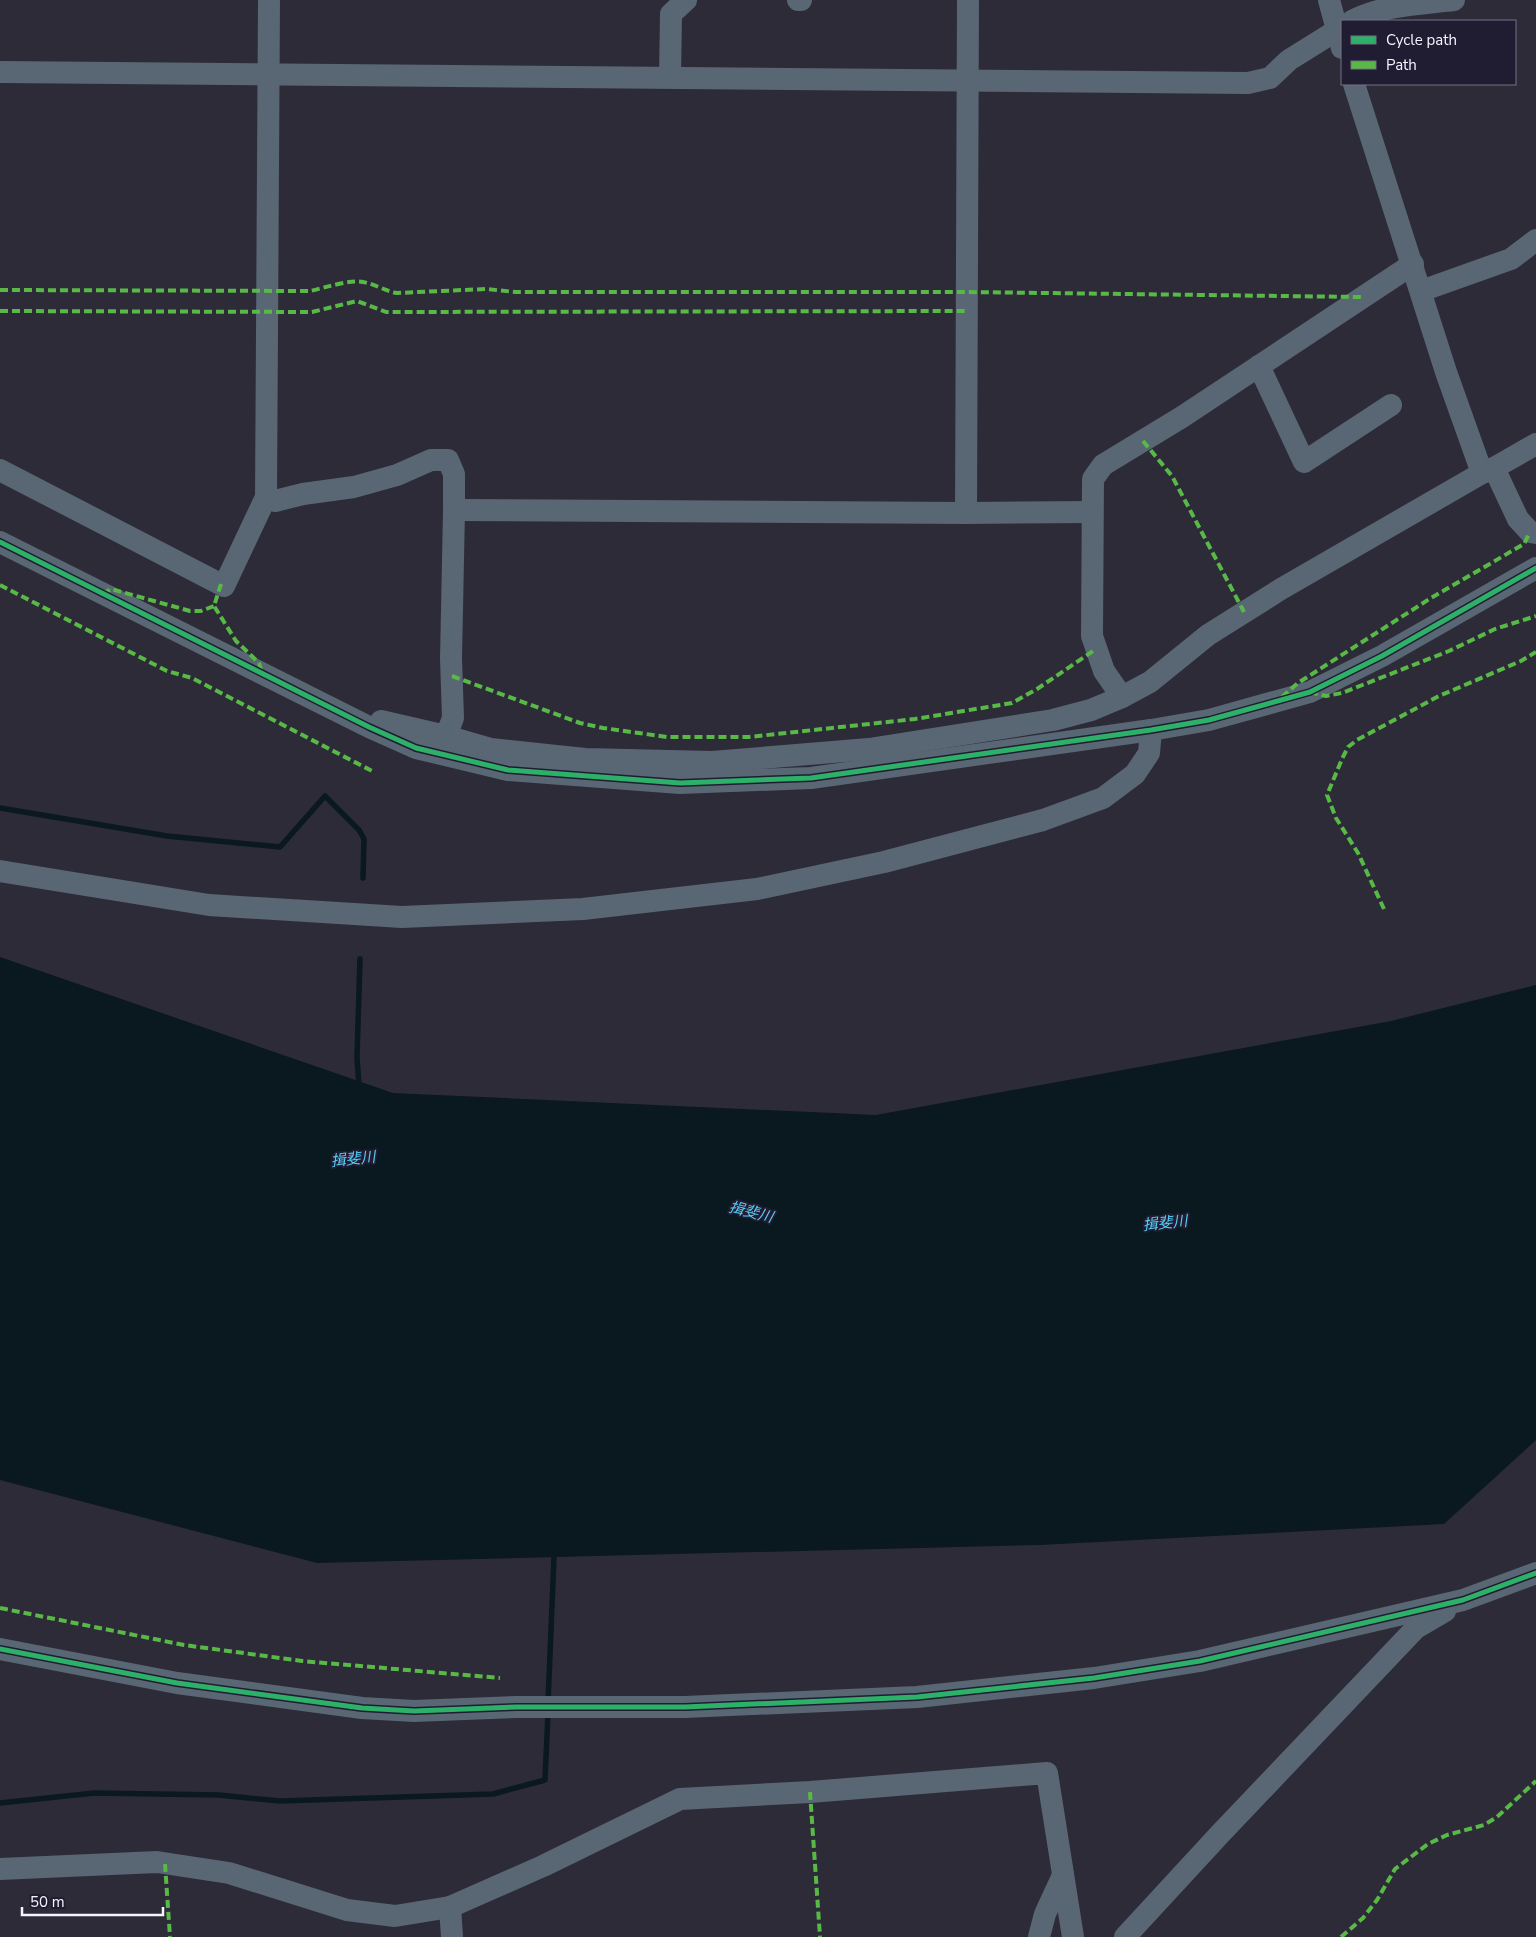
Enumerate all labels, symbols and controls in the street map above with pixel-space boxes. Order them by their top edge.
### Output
legend [1341,20,1516,85]
text: Cycle path [1386,30,1457,50]
text: Path [1386,55,1417,75]
water label: 揖斐川 [330,1146,378,1171]
water label: 揖斐川 [727,1197,777,1228]
water label: 揖斐川 [1142,1210,1190,1235]
scale bar [22,1884,164,1916]
text: 50 m [30,1892,65,1912]

